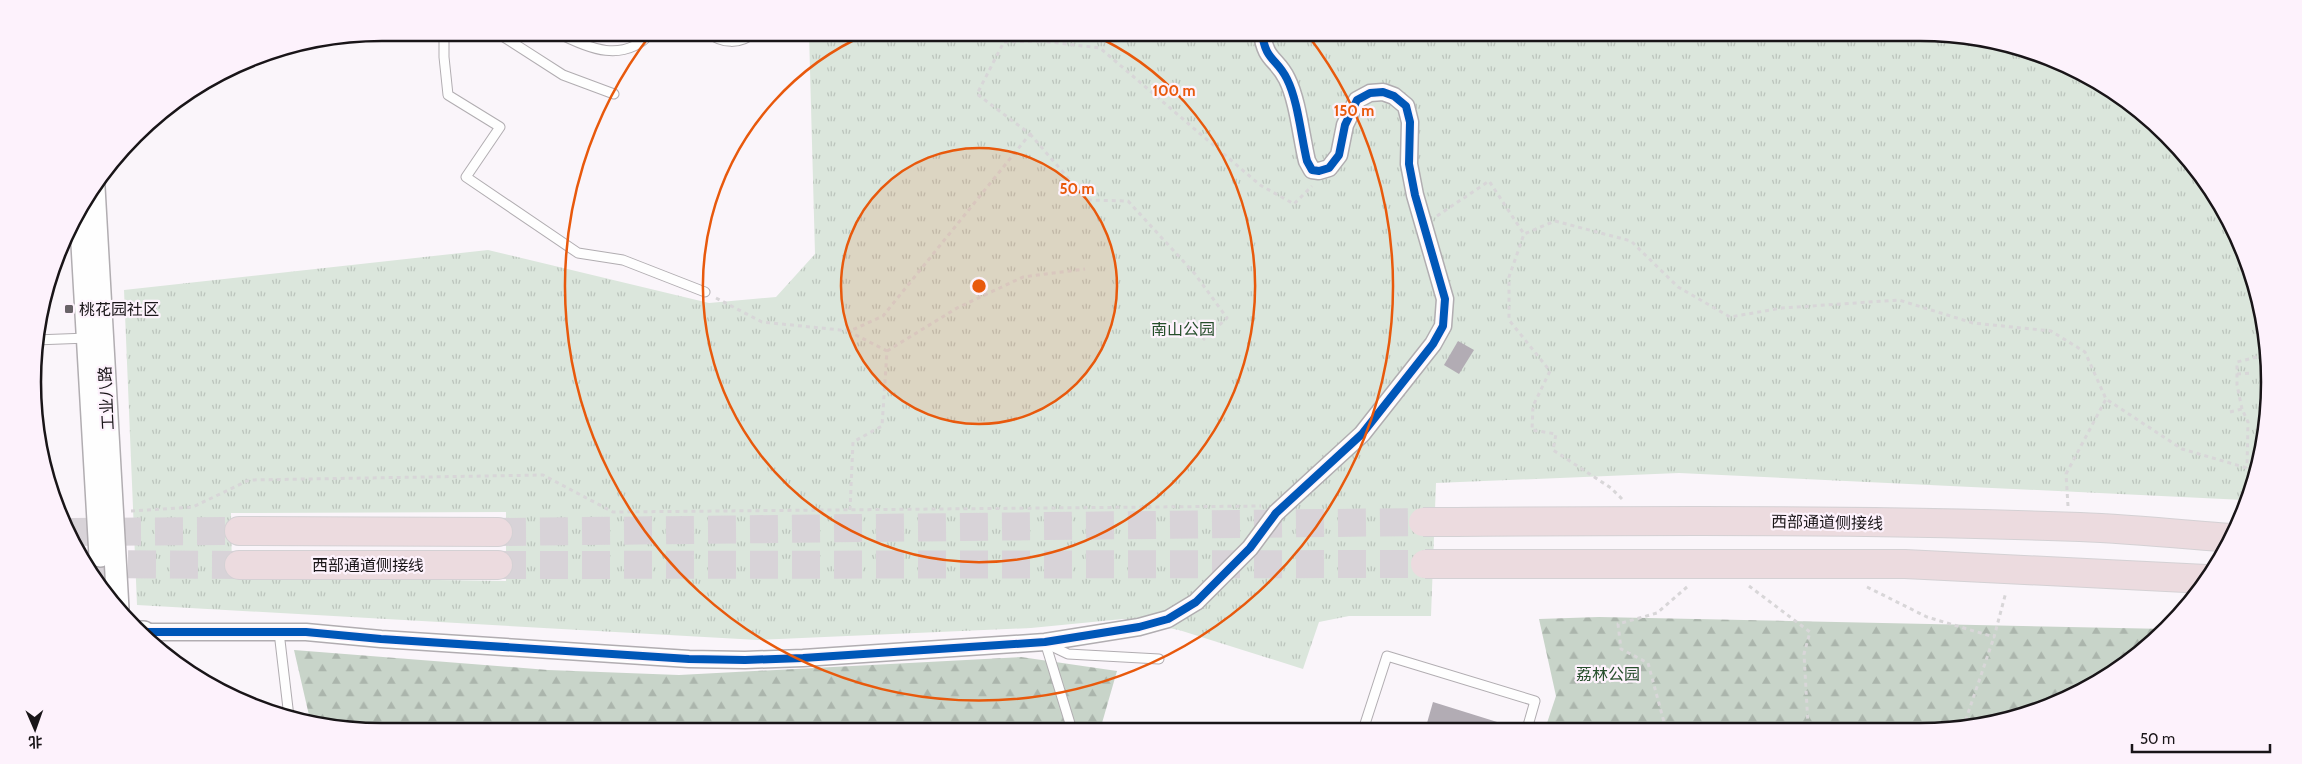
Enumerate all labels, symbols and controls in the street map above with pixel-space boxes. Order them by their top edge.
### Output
text: 100 m [1152,82,1196,100]
text: 150 m [1334,102,1374,120]
text: 50 m [1059,180,1095,198]
centre of rings [970,277,988,295]
place label: 桃花园社区 [79,300,159,319]
marker: 桃花园社区 [63,303,75,315]
park label: 南山公园 [1151,320,1215,339]
street label: 工业八路 [95,366,118,430]
street label: 西部通道侧接线 [1771,512,1883,533]
street label: 西部通道侧接线 [312,556,424,575]
park label: 荔林公园 [1576,665,1640,684]
north arrow [10,704,60,754]
scale bar [2132,722,2270,754]
text: 50 m [2140,730,2175,748]
text: 北 [28,733,43,751]

